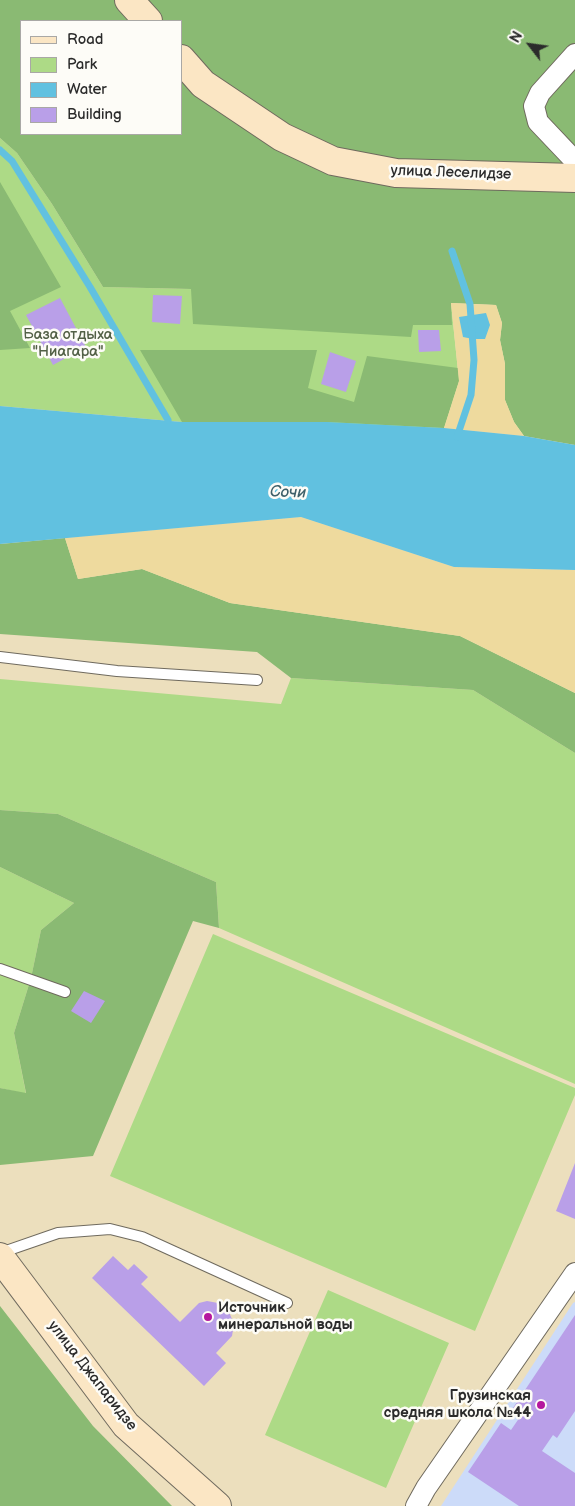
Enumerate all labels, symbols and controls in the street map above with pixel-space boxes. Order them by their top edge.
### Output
legend [20,20,182,135]
north arrow [505,20,555,70]
text: N [507,28,527,46]
text: Road [67,30,103,49]
text: Park [67,55,97,74]
text: Water [67,80,107,99]
text: Building [67,105,122,124]
street label: улица Леселидзе [390,162,512,184]
park label: База отдыха "Ниагара" [23,326,113,361]
water label: Сочи [269,483,307,503]
place label: Источник минеральной воды [218,1299,353,1334]
marker: Источник минеральной воды [202,1311,214,1323]
street label: улица Джапаридзе [44,1318,140,1434]
place label: Грузинская средняя школа №44 [384,1387,531,1422]
marker: Грузинская средняя школа №44 [535,1399,547,1411]

